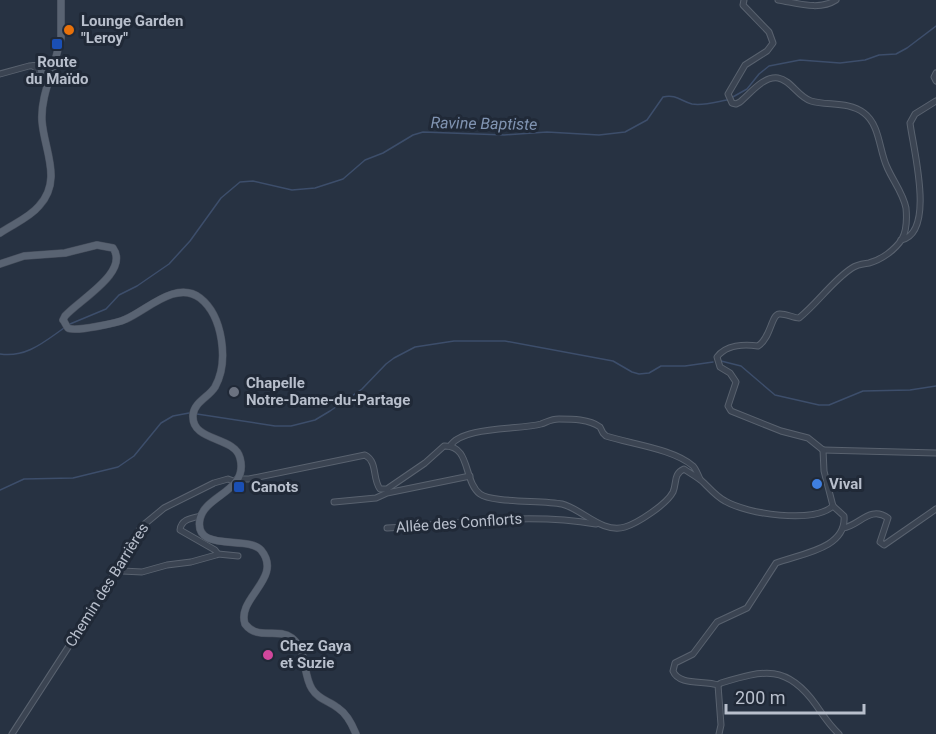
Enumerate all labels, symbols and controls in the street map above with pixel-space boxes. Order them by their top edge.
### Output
place label: Lounge Garden "Leroy" [81,12,183,47]
marker: Lounge Garden "Leroy" [62,23,76,37]
marker: Route du Maïdo [50,37,64,51]
place label: Route du Maïdo [26,53,88,88]
water label: Ravine Baptiste [430,113,538,134]
place label: Chapelle Notre-Dame-du-Partage [246,374,410,409]
marker: Chapelle Notre-Dame-du-Partage [227,385,241,399]
place label: Vival [829,475,862,493]
marker: Vival [810,477,824,491]
place label: Canots [251,478,299,496]
marker: Canots [232,480,246,494]
street label: Allée des Conflorts [395,510,523,536]
street label: Chemin des Barrières [62,520,152,650]
place label: Chez Gaya et Suzie [280,637,351,672]
marker: Chez Gaya et Suzie [261,648,275,662]
scale bar [726,677,864,715]
text: 200 m [735,687,786,708]

